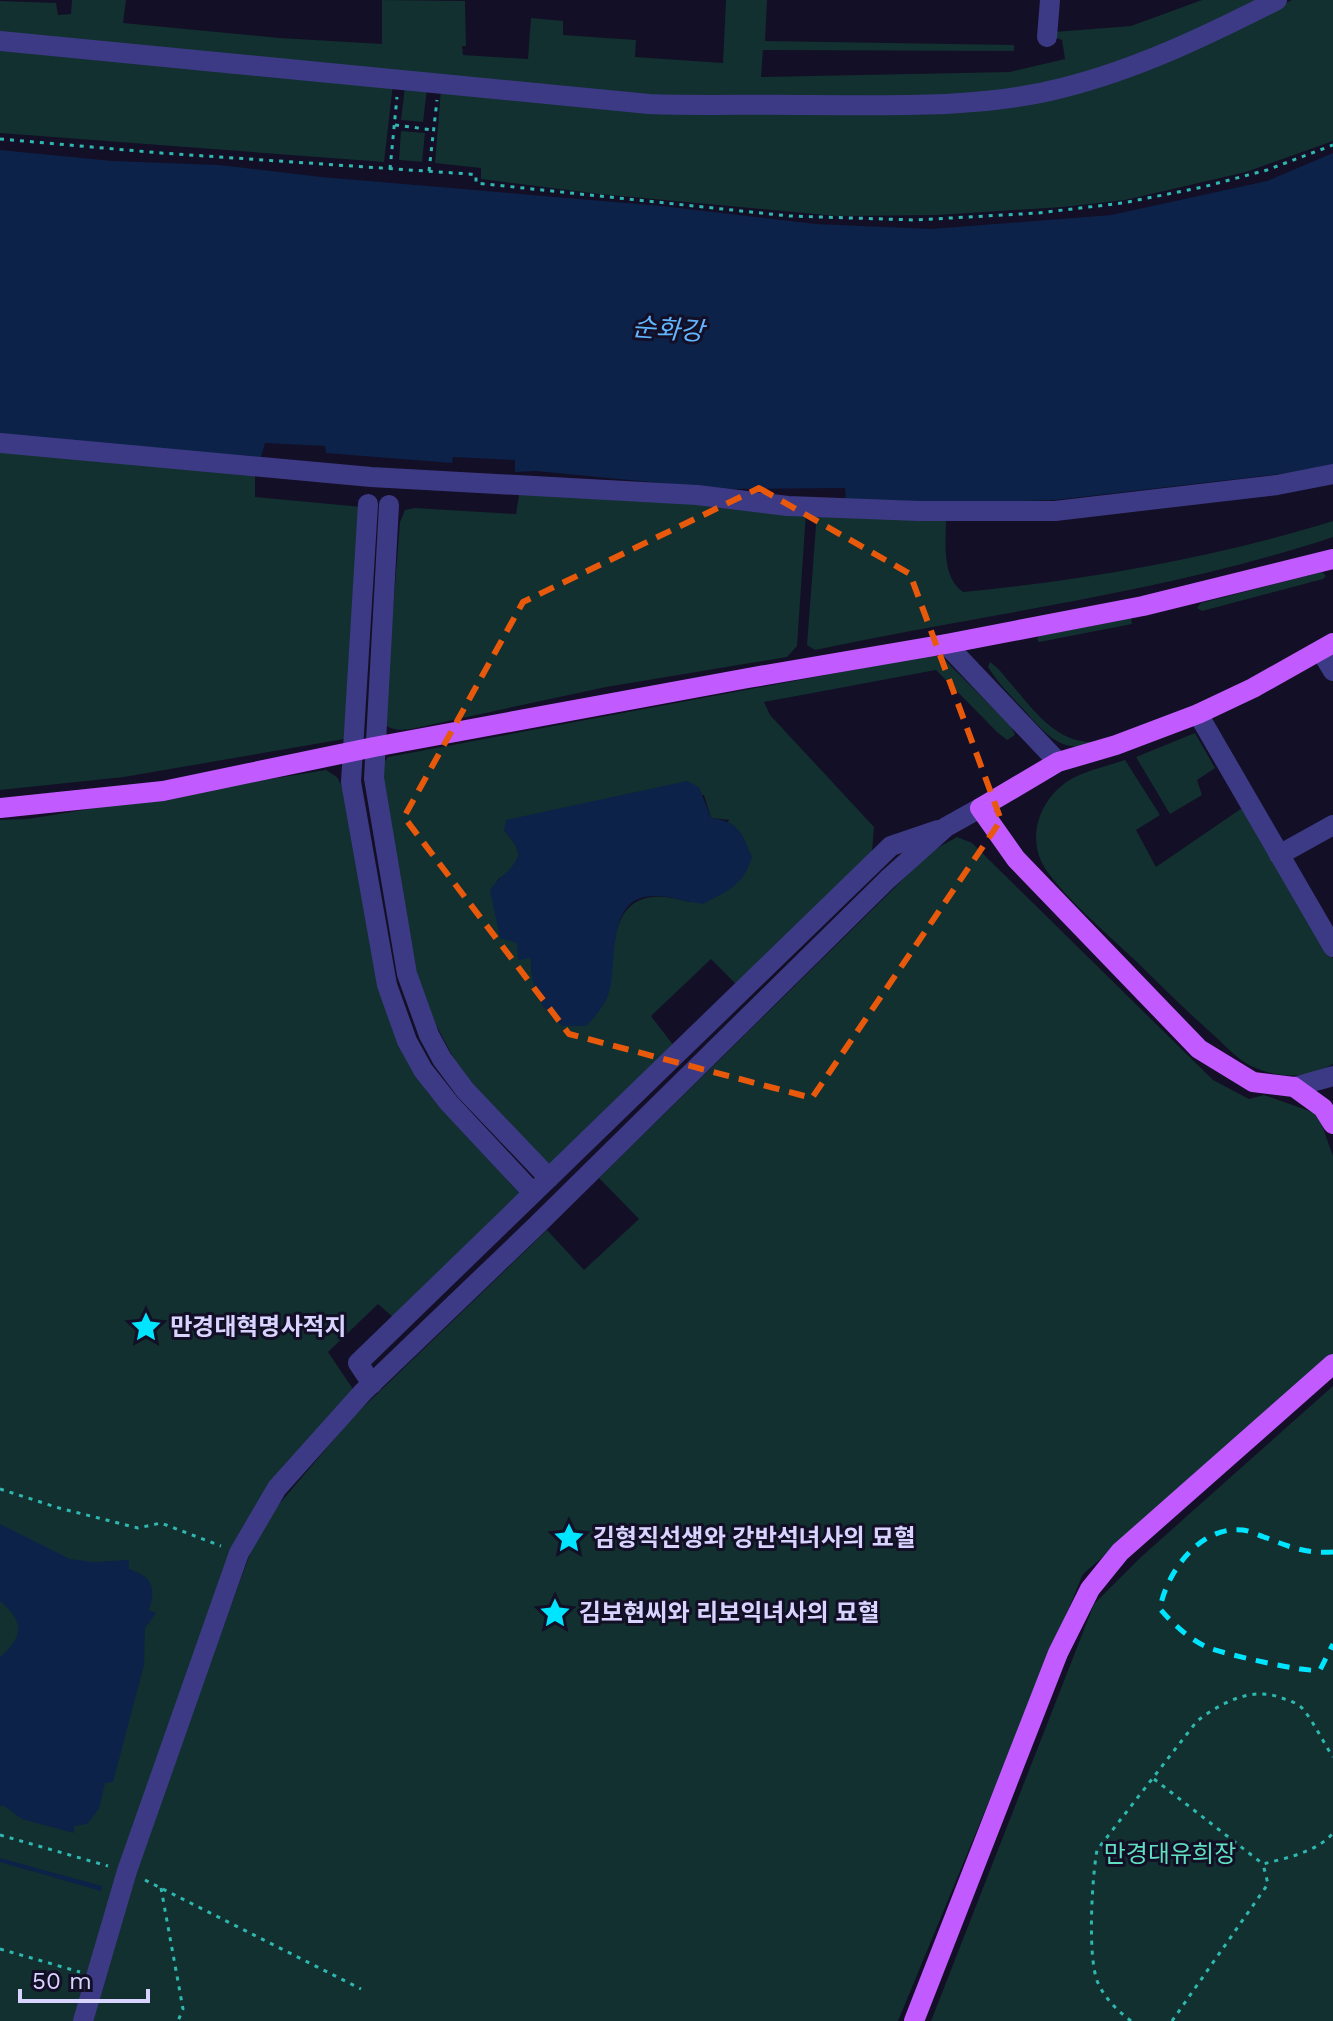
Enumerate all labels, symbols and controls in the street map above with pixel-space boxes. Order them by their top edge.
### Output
water label: 순화강 [631,312,708,347]
place icon: 만경대혁명사적지 [129,1310,163,1344]
place label: 만경대혁명사적지 [170,1313,347,1341]
place icon: 김형직선생와 강반석녀사의 묘혈 [552,1521,586,1555]
place label: 김형직선생와 강반석녀사의 묘혈 [593,1524,916,1552]
place icon: 김보현씨와 리보익녀사의 묘혈 [538,1596,572,1630]
place label: 김보현씨와 리보익녀사의 묘혈 [579,1599,880,1627]
park label: 만경대유희장 [1104,1840,1236,1868]
scale bar [20,1953,148,2003]
text: 50 m [32,1967,92,1995]

